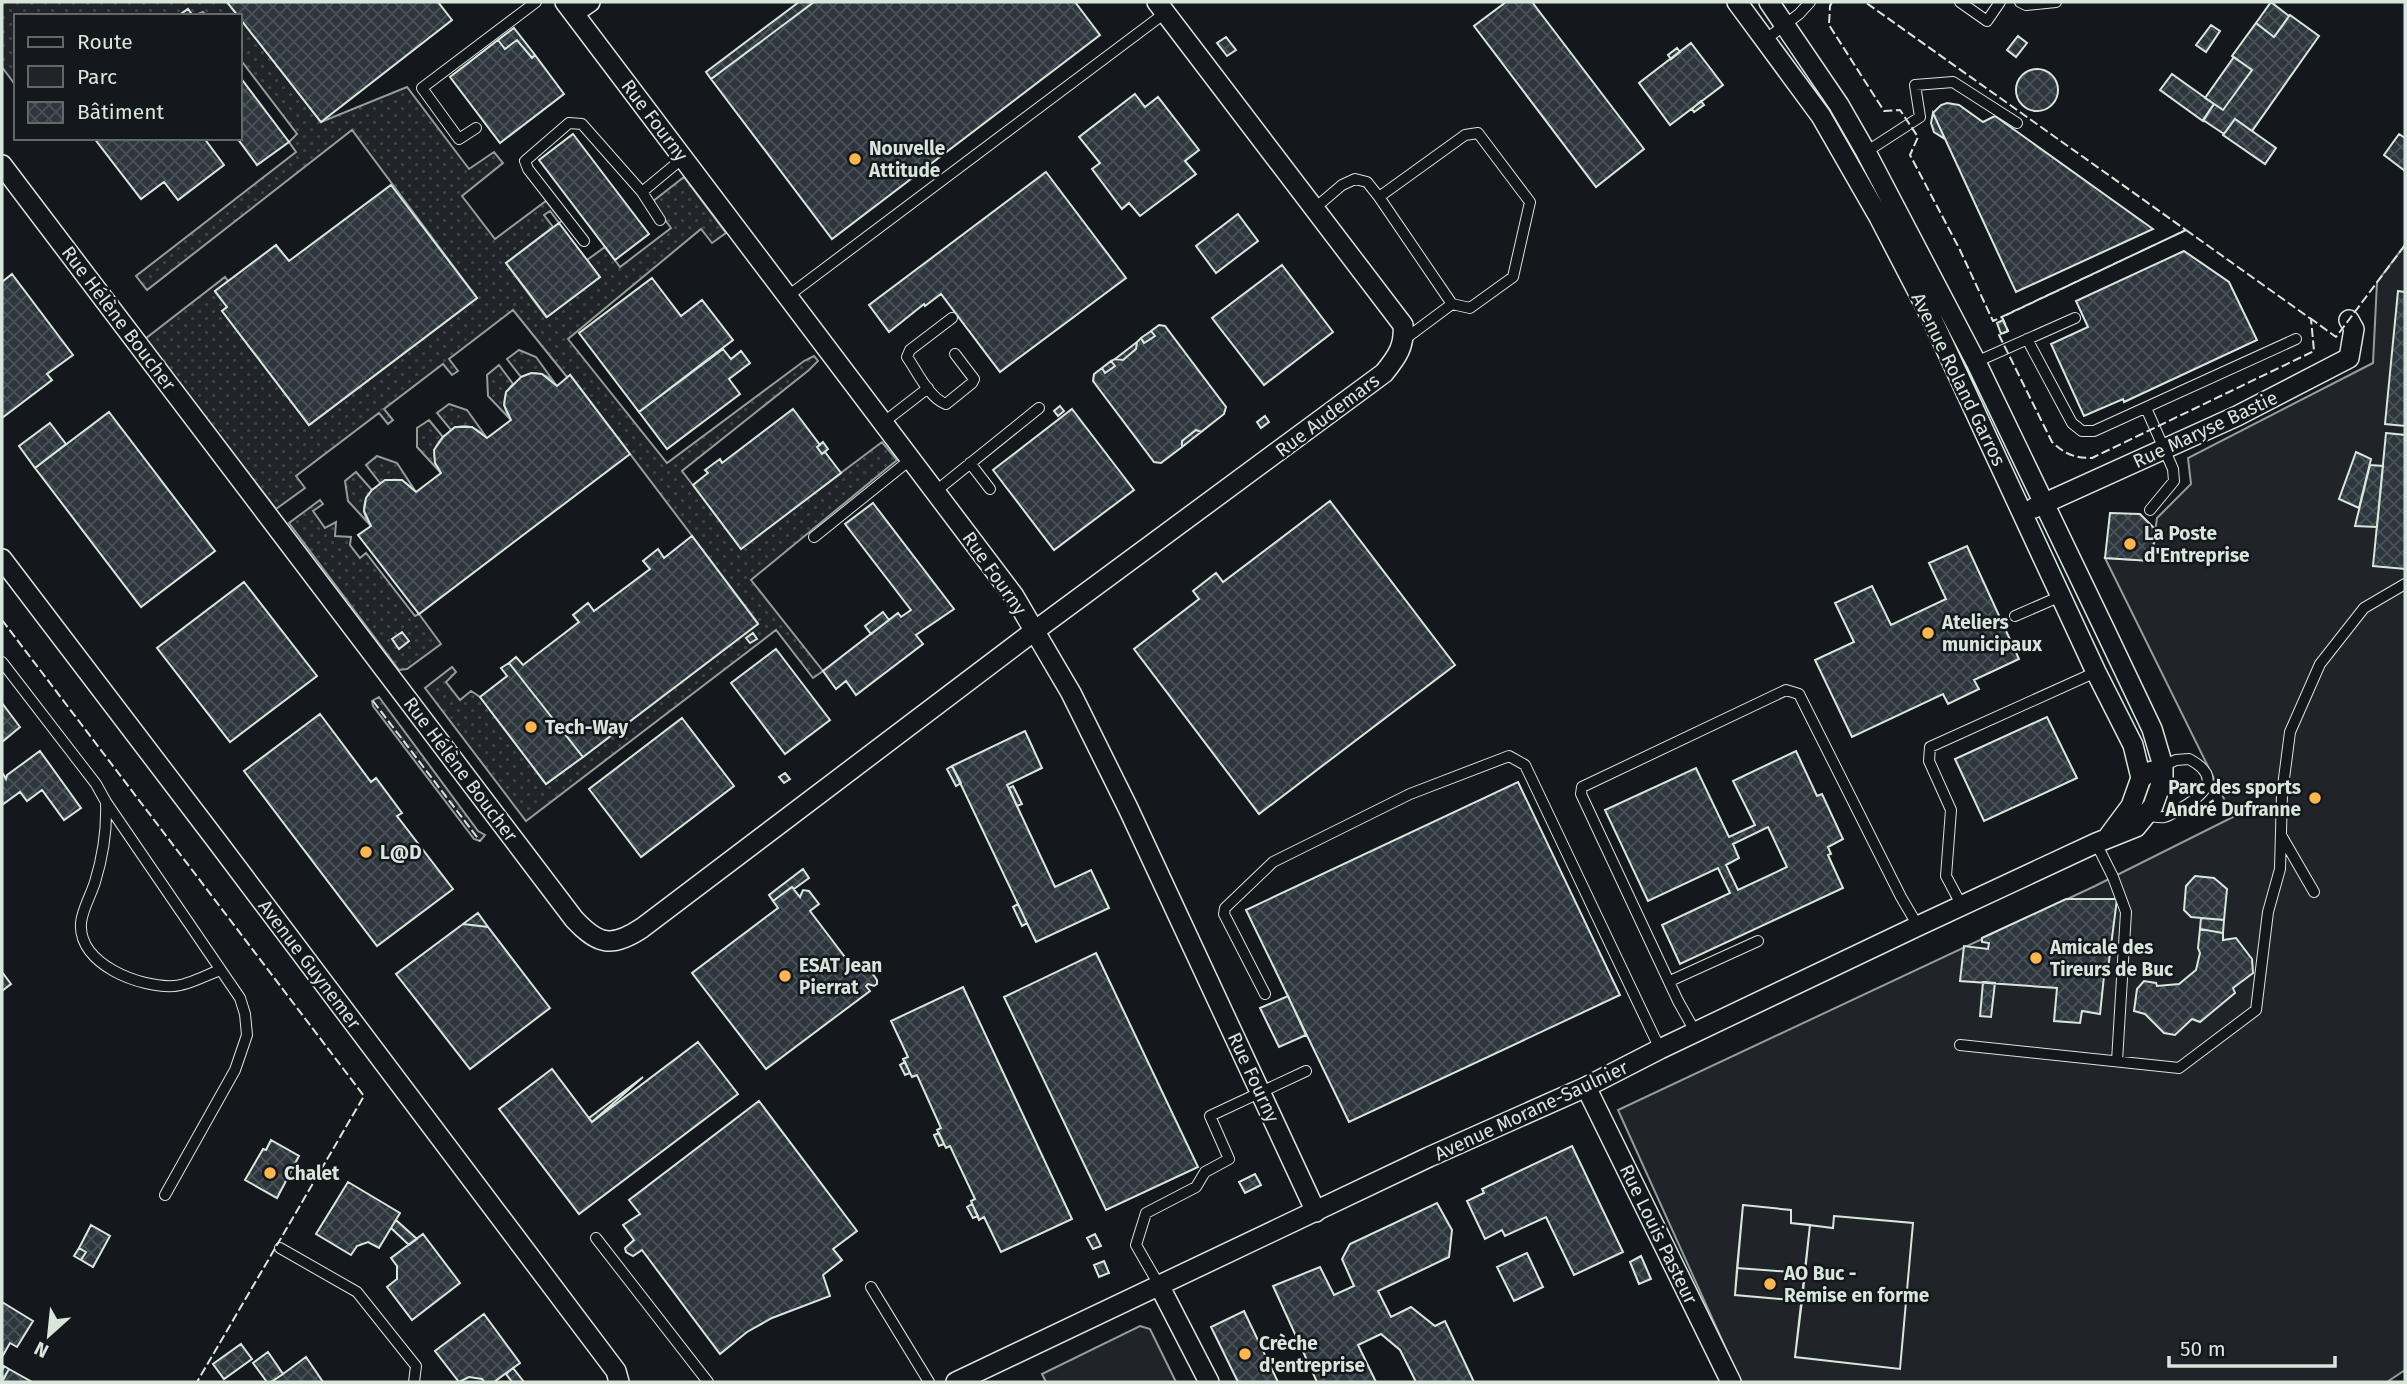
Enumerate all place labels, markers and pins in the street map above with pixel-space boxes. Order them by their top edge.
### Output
place label: Nouvelle Attitude [868,137,945,182]
marker: Nouvelle Attitude [847,151,863,167]
place label: La Poste d'Entreprise [2144,522,2250,567]
marker: La Poste d'Entreprise [2122,536,2138,552]
place label: Ateliers municipaux [1941,611,2042,656]
marker: Ateliers municipaux [1920,625,1936,641]
place label: Tech-Way [545,716,628,739]
marker: Tech-Way [523,719,539,735]
place label: Parc des sports André Dufranne [2165,776,2301,821]
marker: Parc des sports André Dufranne [2307,790,2323,806]
place label: L@D [380,841,422,864]
marker: L@D [358,844,374,860]
place label: Amicale des Tireurs de Buc [2049,936,2173,981]
marker: Amicale des Tireurs de Buc [2028,950,2044,966]
place label: ESAT Jean Pierrat [799,954,882,999]
marker: ESAT Jean Pierrat [777,968,793,984]
place label: Chalet [284,1162,340,1185]
marker: Chalet [262,1165,278,1181]
place label: AO Buc - Remise en forme [1783,1262,1929,1307]
marker: AO Buc - Remise en forme [1762,1276,1778,1292]
place label: Crèche d'entreprise [1259,1332,1365,1377]
marker: Crèche d'entreprise [1237,1346,1253,1362]

